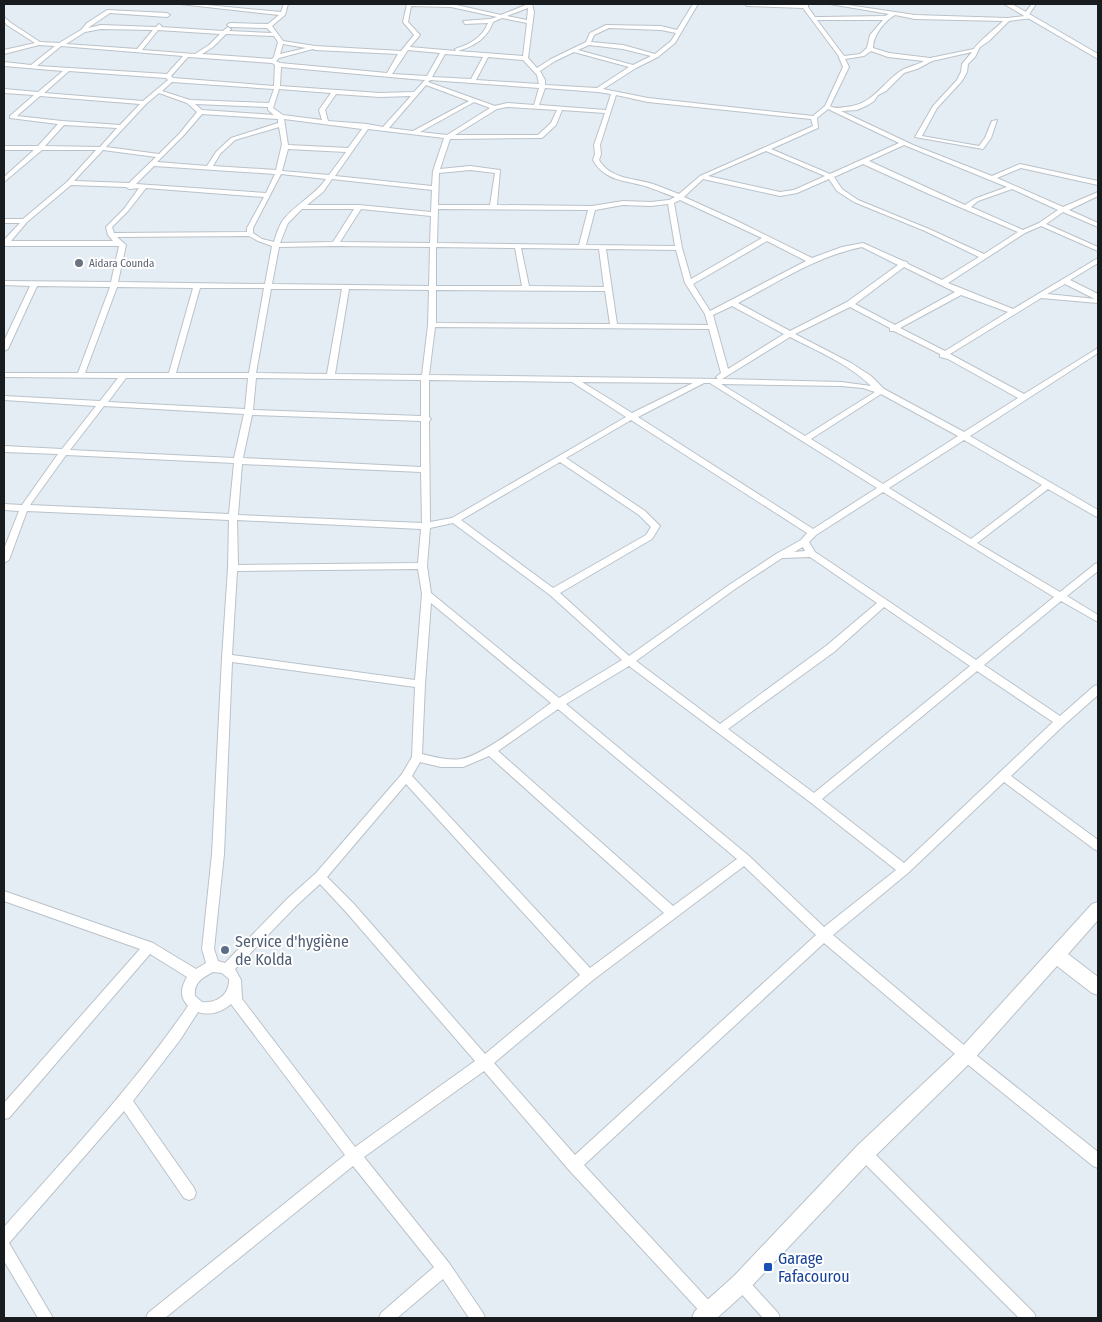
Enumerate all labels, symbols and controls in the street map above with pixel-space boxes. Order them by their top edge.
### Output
marker: Aidara Counda [73,257,85,269]
place label: Aidara Counda [89,257,154,270]
place label: Service d'hygiène de Kolda [235,932,349,969]
marker: Service d'hygiène de Kolda [219,944,231,956]
place label: Garage Fafacourou [778,1249,850,1286]
marker: Garage Fafacourou [762,1261,774,1273]

